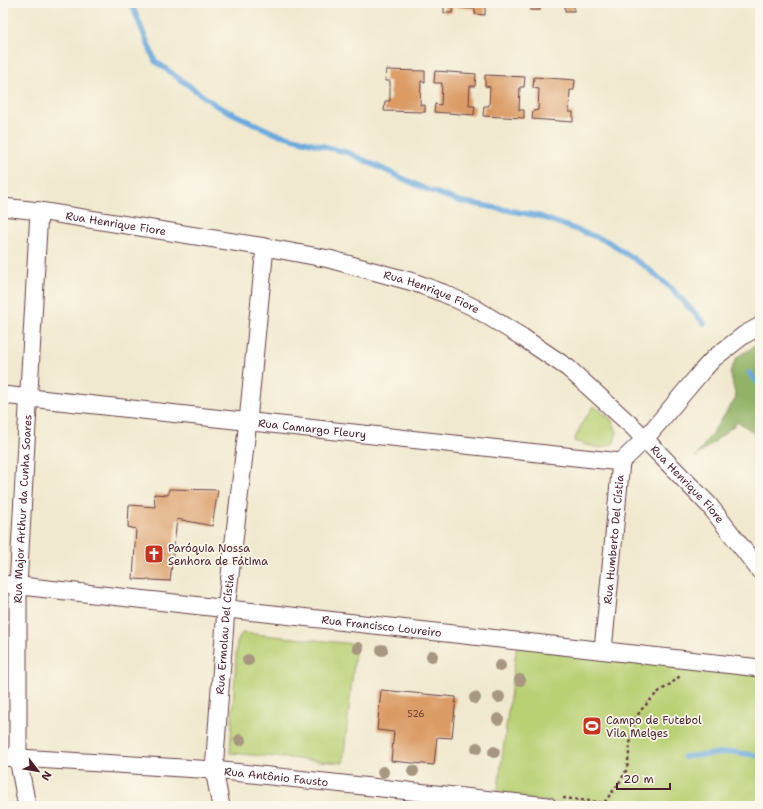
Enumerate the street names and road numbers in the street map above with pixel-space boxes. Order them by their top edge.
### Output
street label: Rua Henrique Fiore [64,208,167,239]
street label: Rua Henrique Fiore [382,267,482,317]
street label: Rua Major Arthur da Cunha Soares [11,414,36,603]
street label: Rua Camargo Fleury [257,416,367,442]
street label: Rua Henrique Fiore [647,442,727,526]
street label: Rua Humberto Del Cístia [600,474,628,605]
street label: Rua Ermolau Del Cístia [213,573,238,695]
street label: Rua Francisco Loureiro [321,612,443,641]
street label: Rua Antônio Fausto [223,764,329,790]

